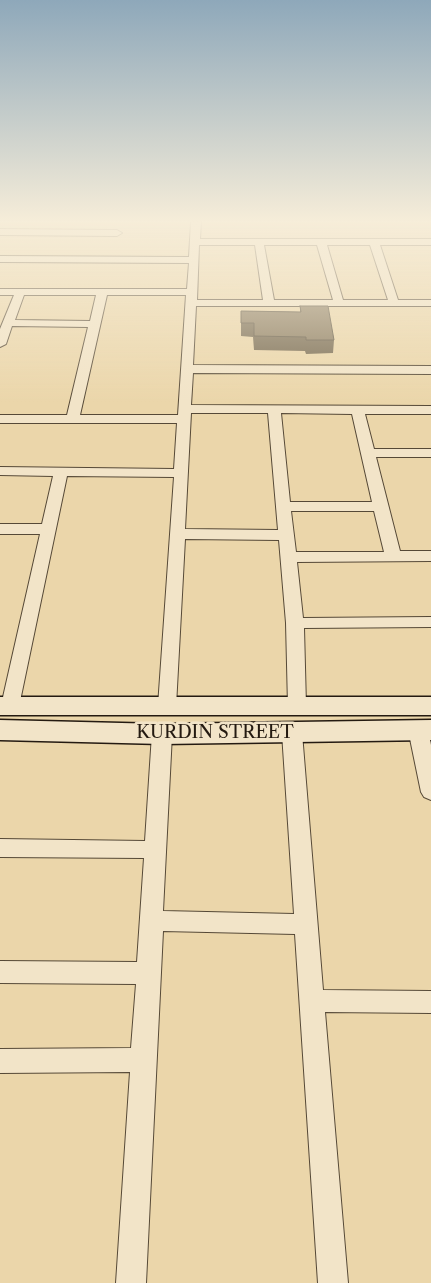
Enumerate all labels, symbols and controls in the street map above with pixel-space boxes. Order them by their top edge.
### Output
street label: KURDIN STREET [136,722,294,744]

